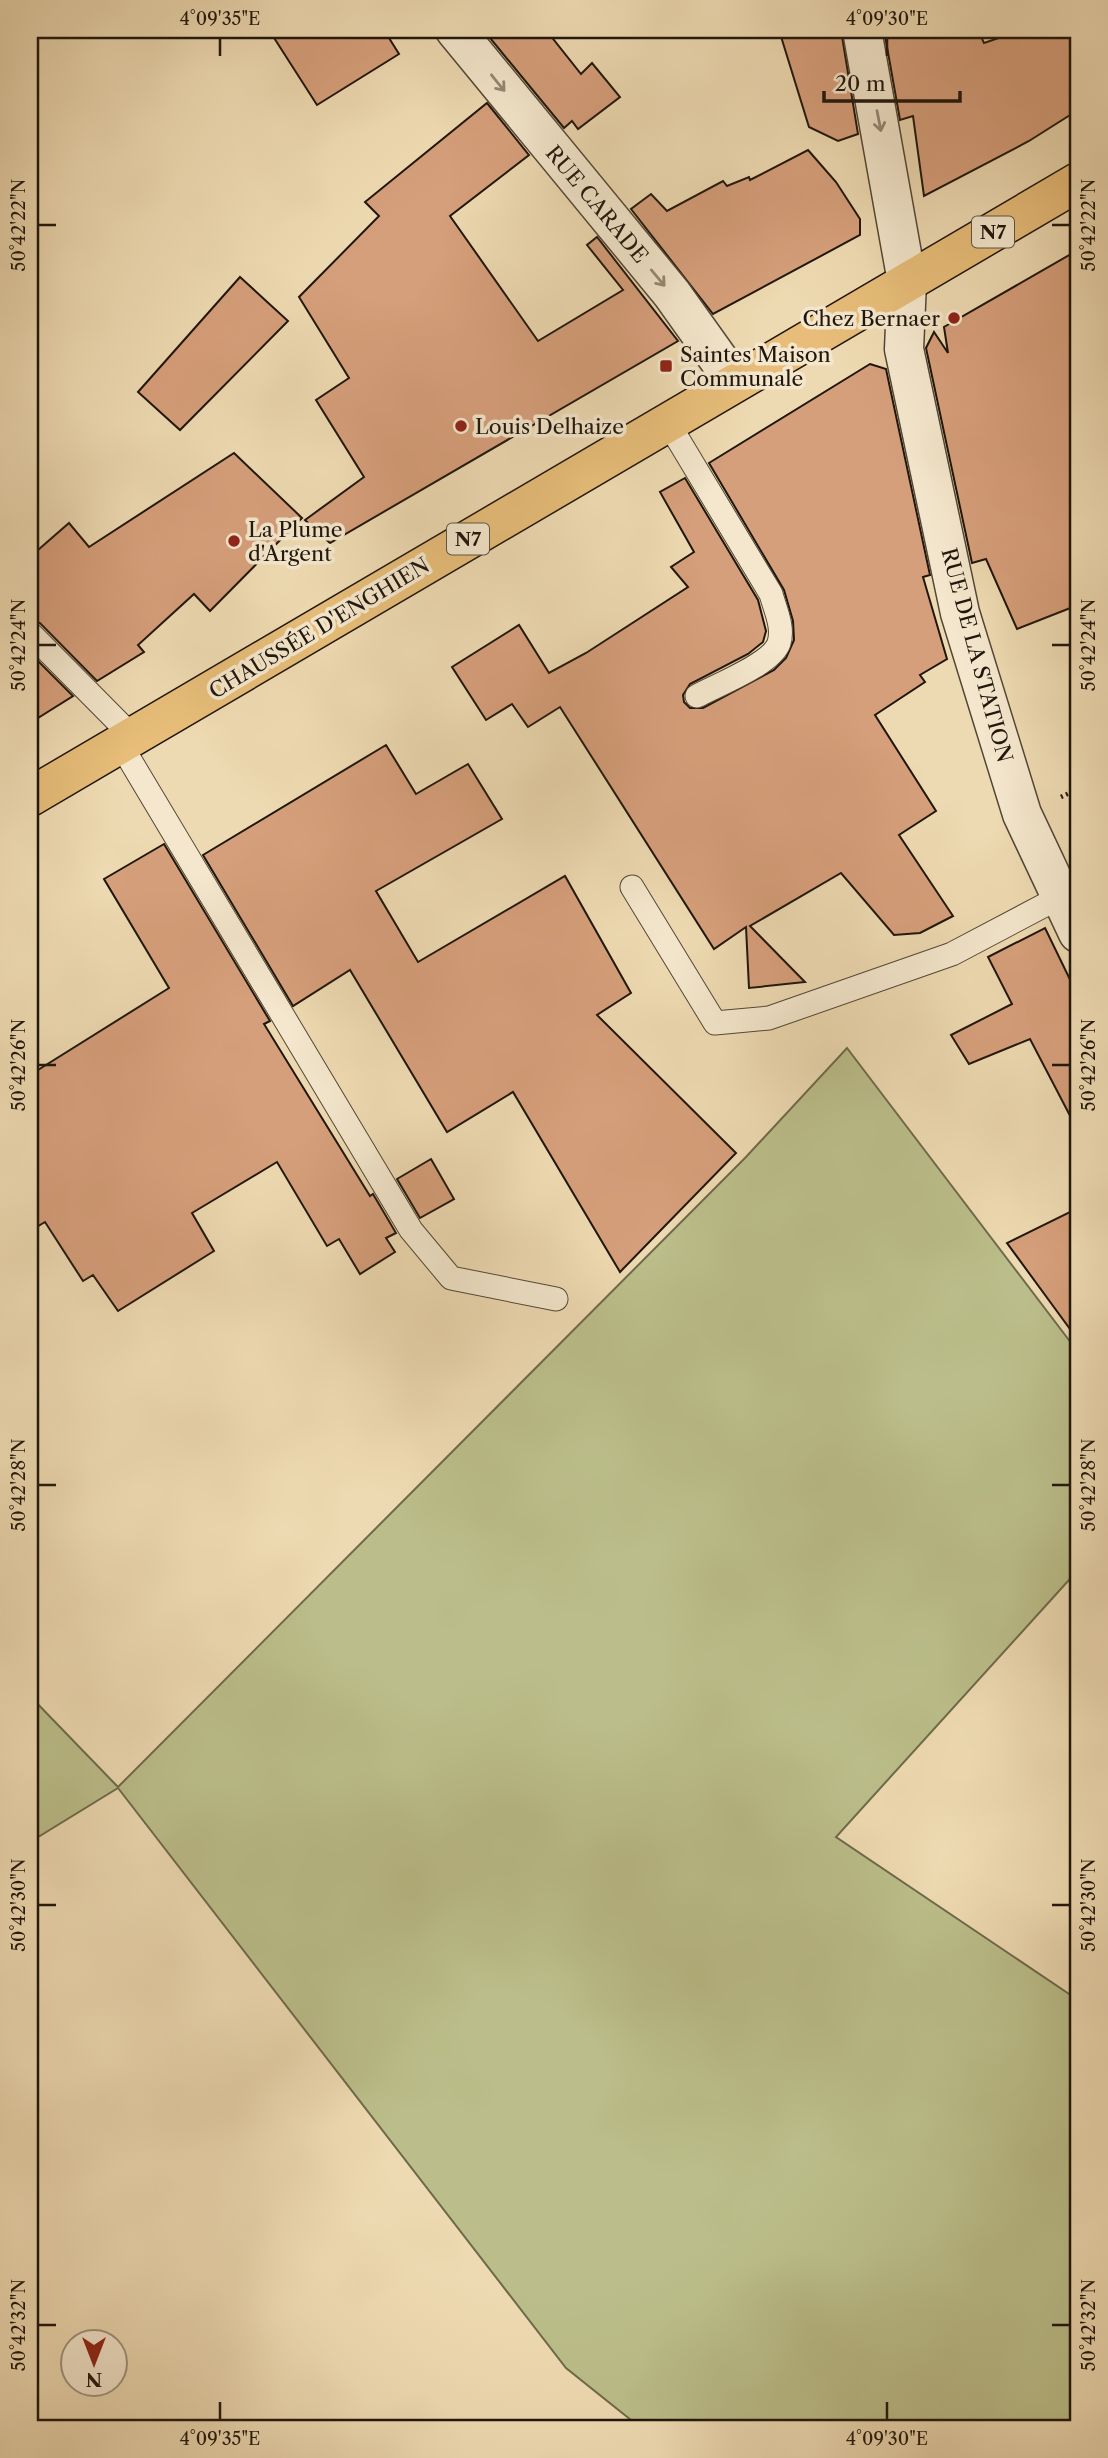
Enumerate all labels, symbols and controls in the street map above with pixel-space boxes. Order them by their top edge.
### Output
text: 4°09'35"E [180,8,260,30]
text: 4°09'30"E [846,8,928,30]
scale bar [824,60,961,104]
text: 20 m [835,71,886,96]
one-way arrow [490,73,506,91]
one-way arrow [872,109,886,132]
street label: RUE CARADE [541,140,653,268]
text: 50°42'22"N [8,178,30,271]
text: 50°42'22"N [1078,178,1100,271]
road number: N7 [972,216,1014,248]
one-way arrow [650,268,666,286]
place label: Chez Bernaer [802,306,940,331]
marker: Chez Bernaer [946,310,962,326]
place label: Saintes Maison Communale [680,342,831,391]
marker: Saintes Maison Communale [658,358,674,374]
place label: Louis Delhaize [475,414,624,439]
marker: Louis Delhaize [453,418,469,434]
place label: La Plume d'Argent [248,517,343,566]
road number: N7 [447,524,489,554]
marker: La Plume d'Argent [226,533,242,549]
street label: RUE DE LA STATION [936,545,1018,765]
street label: CHAUSSÉE D'ENGHIEN [204,552,434,704]
text: 50°42'24"N [8,599,30,691]
text: 50°42'24"N [1078,599,1100,691]
text: 50°42'26"N [8,1019,30,1111]
text: 50°42'26"N [1078,1019,1100,1111]
text: 50°42'28"N [8,1438,30,1532]
text: 50°42'28"N [1078,1438,1100,1532]
text: 50°42'30"N [8,1858,30,1952]
text: 50°42'30"N [1078,1858,1100,1952]
text: 50°42'32"N [8,2279,30,2371]
text: 50°42'32"N [1078,2279,1100,2371]
north arrow [60,2328,130,2398]
text: N [86,2368,102,2391]
text: 4°09'35"E [180,2428,260,2450]
text: 4°09'30"E [846,2428,928,2450]

